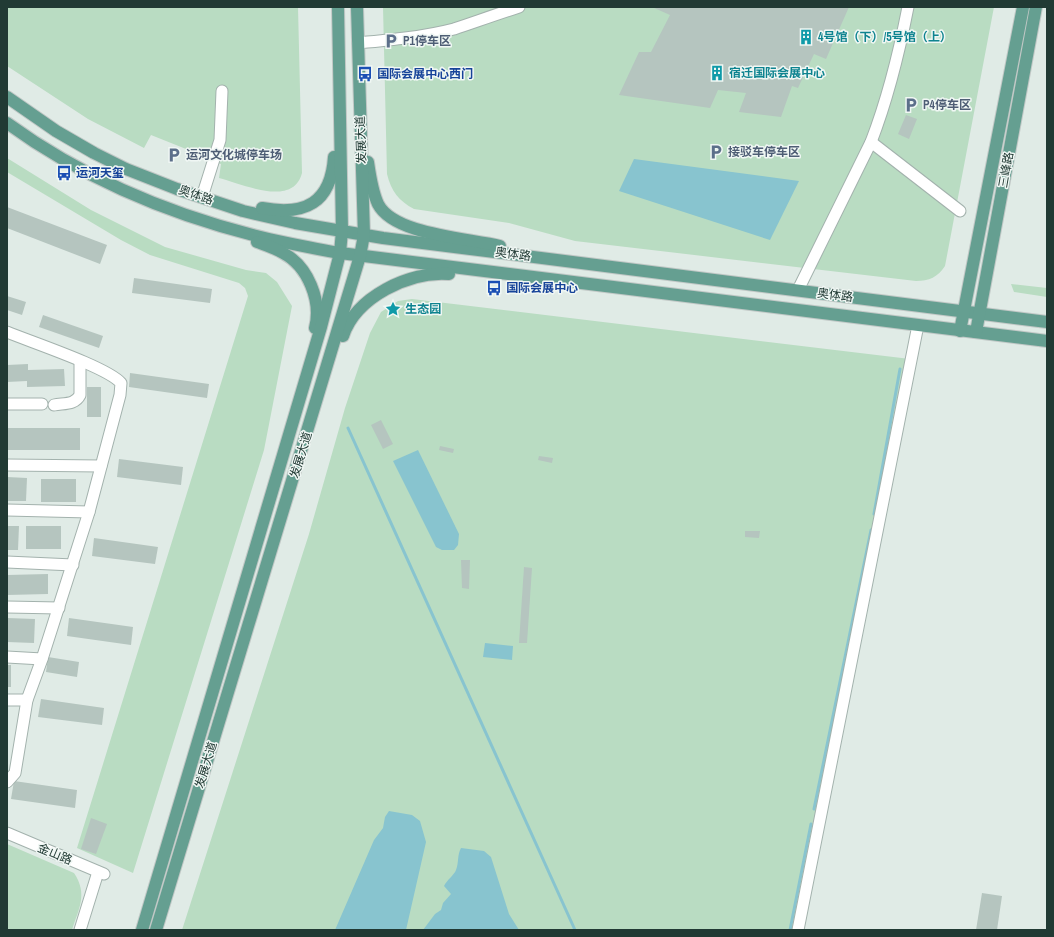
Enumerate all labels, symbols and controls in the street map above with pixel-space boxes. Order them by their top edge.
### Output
building icon: 4号馆（下）/5号馆（上） [797,28,815,46]
place label: 4号馆（下）/5号馆（上） [818,29,952,45]
parking icon: P1停车区 [382,32,400,50]
place label: P1停车区 [403,33,451,49]
building icon: 宿迁国际会展中心 [708,64,726,82]
bus stop icon: 国际会展中心西门 [356,65,374,83]
place label: 宿迁国际会展中心 [729,65,825,81]
place label: 国际会展中心西门 [377,66,473,82]
parking icon: P4停车区 [902,96,920,114]
place label: P4停车区 [923,97,971,113]
street label: 发展大道 [352,116,370,164]
parking icon: 接驳车停车区 [707,143,725,161]
place label: 接驳车停车区 [728,144,800,160]
parking icon: 运河文化城停车场 [165,146,183,164]
place label: 运河文化城停车场 [186,147,282,163]
street label: 三峰路 [995,151,1017,189]
bus stop icon: 运河天玺 [55,164,73,182]
place label: 运河天玺 [76,165,124,181]
street label: 奥体路 [176,182,216,208]
street label: 奥体路 [494,244,532,264]
bus stop icon: 国际会展中心 [485,279,503,297]
place label: 国际会展中心 [506,280,578,296]
street label: 奥体路 [816,285,854,305]
place icon: 生态园 [384,300,402,318]
place label: 生态园 [405,301,441,317]
street label: 发展大道 [286,430,316,480]
street label: 发展大道 [191,740,221,790]
street label: 金山路 [35,840,75,868]

